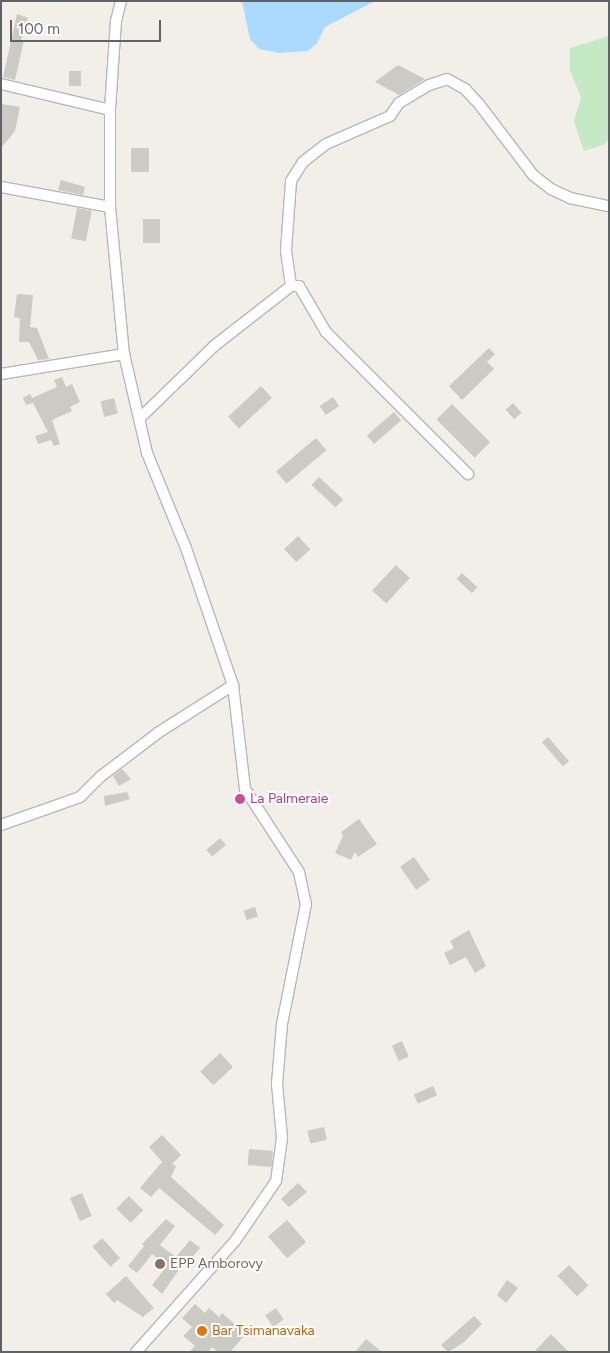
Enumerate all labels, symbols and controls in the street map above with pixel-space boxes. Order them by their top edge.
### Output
scale bar [12,10,164,42]
text: 100 m [18,20,60,38]
place label: La Palmeraie [250,791,328,807]
marker: La Palmeraie [234,793,246,805]
place label: EPP Amborovy [170,1256,263,1272]
marker: EPP Amborovy [154,1258,166,1270]
place label: Bar Tsimanavaka [212,1323,315,1339]
marker: Bar Tsimanavaka [196,1325,208,1337]

